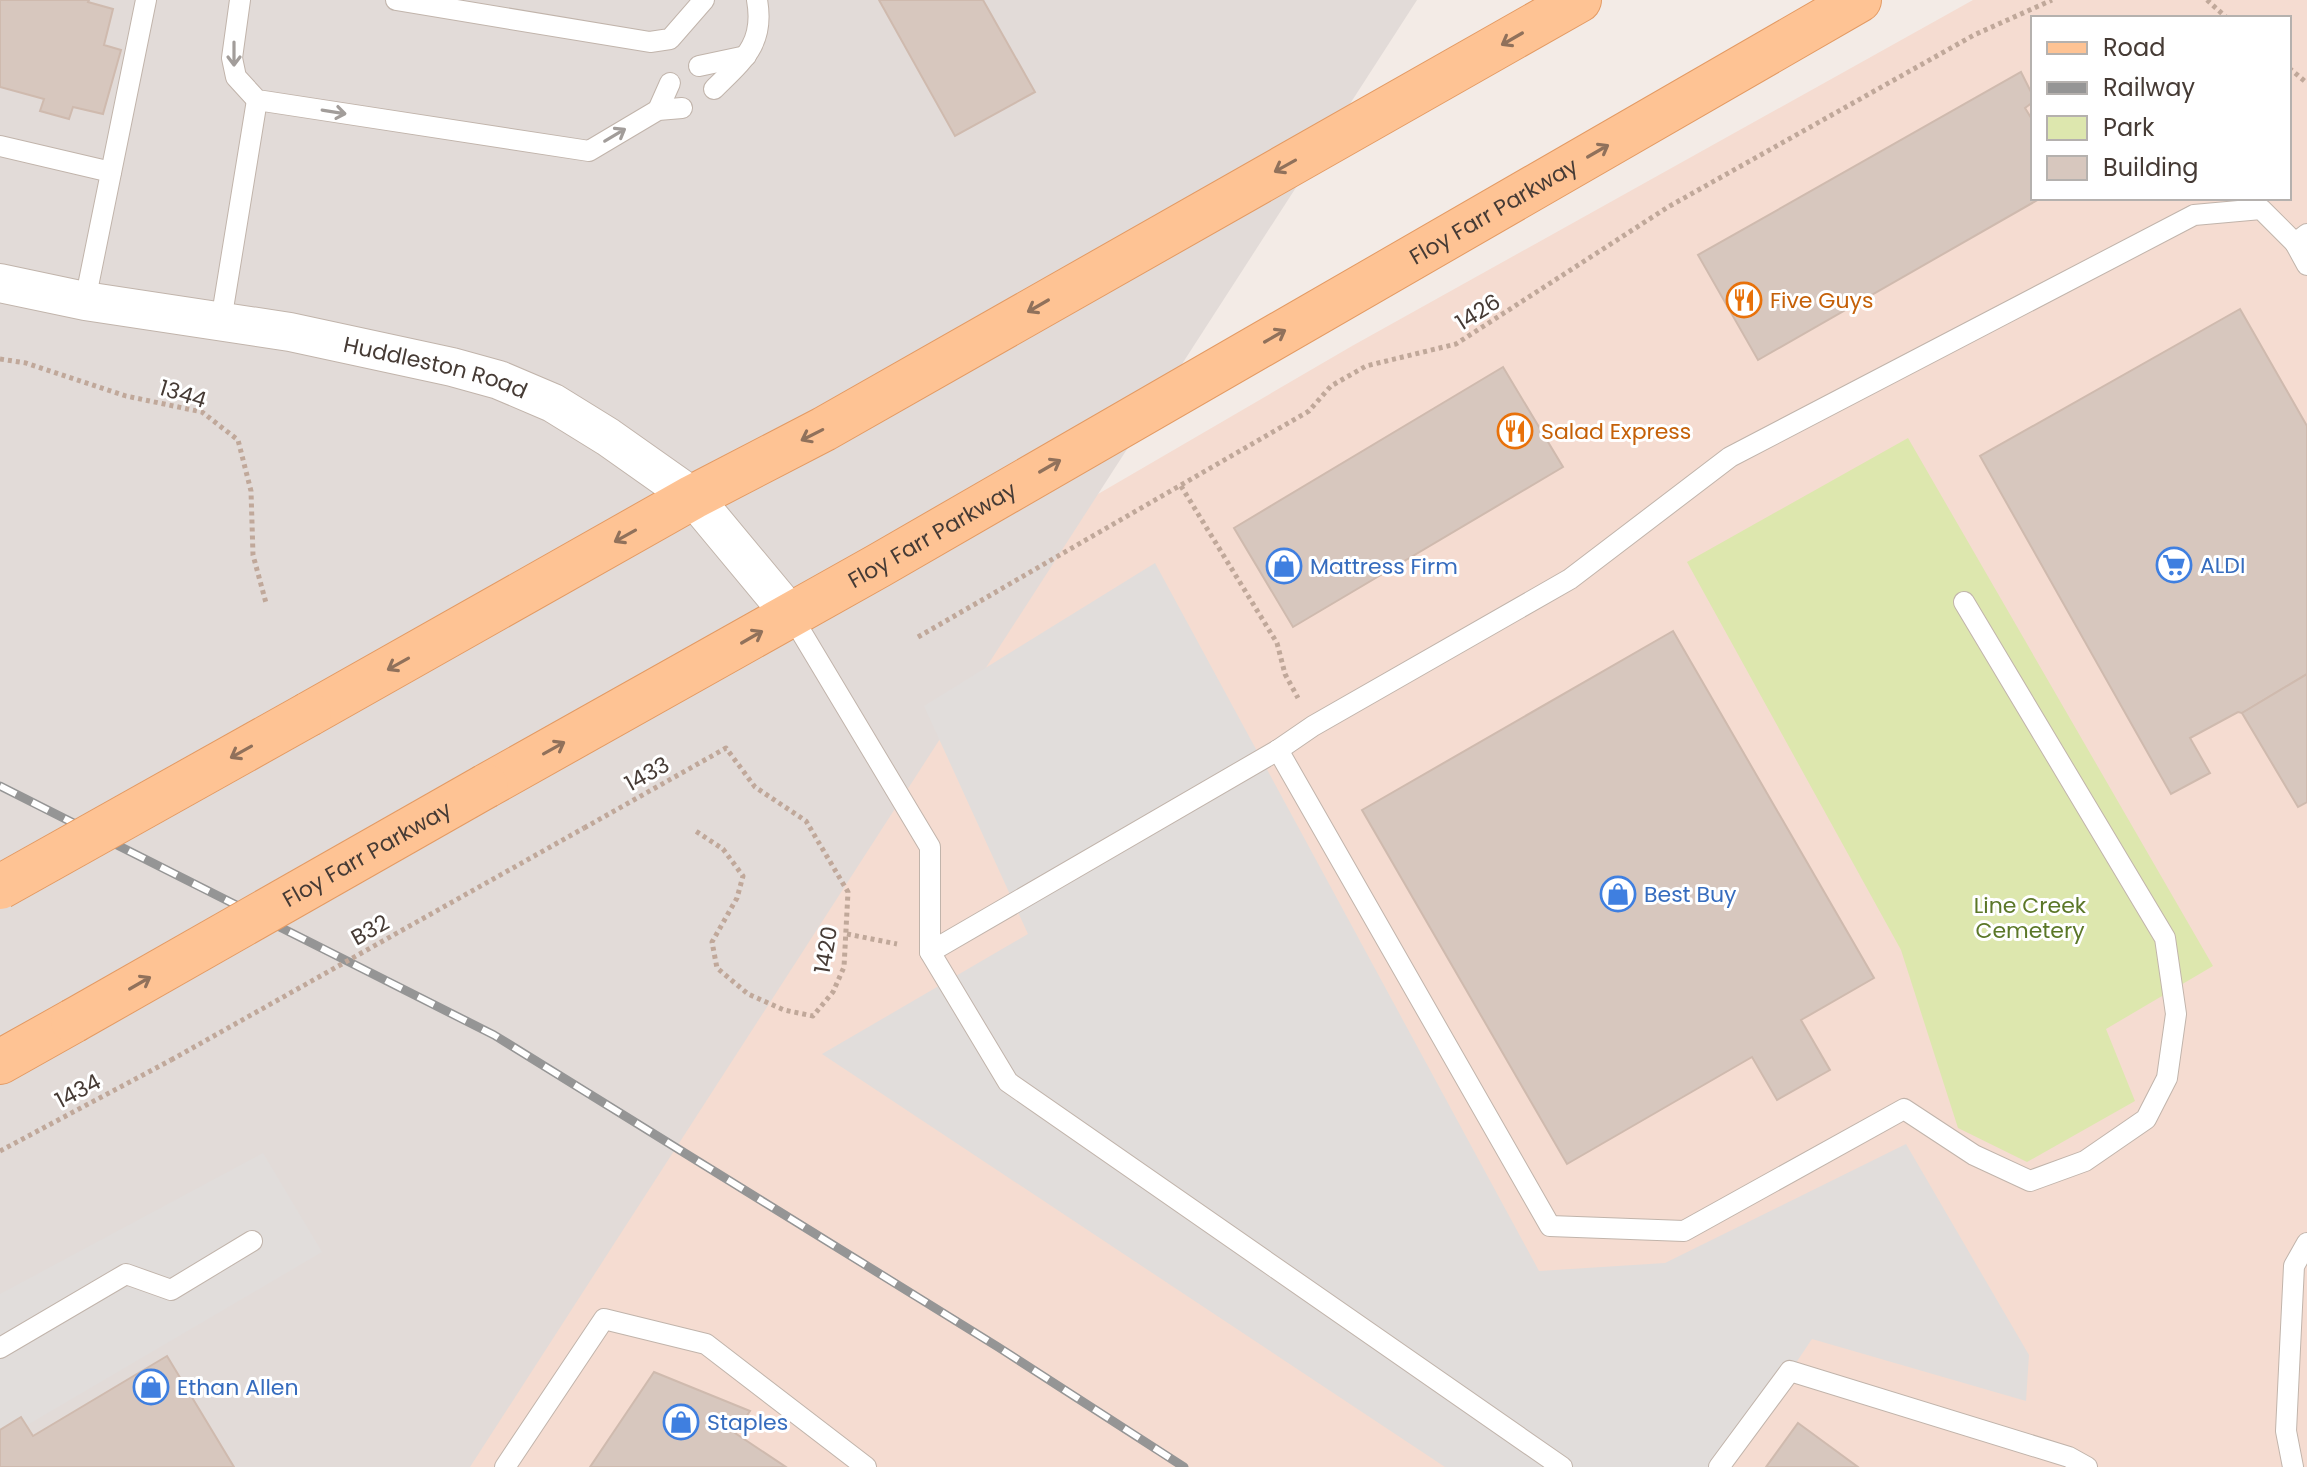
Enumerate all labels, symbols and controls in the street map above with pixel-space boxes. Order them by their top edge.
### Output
legend [2031,16,2291,200]
one-way arrow [1501,31,1524,47]
text: Road [2103,31,2165,64]
one-way arrow [226,40,242,67]
text: Railway [2103,71,2196,104]
one-way arrow [321,105,346,120]
text: Park [2103,111,2155,144]
one-way arrow [603,127,626,143]
one-way arrow [1586,143,1609,159]
street label: Floy Farr Parkway [1404,150,1584,272]
text: Building [2103,151,2199,184]
one-way arrow [1274,159,1297,175]
restaurant icon: Five Guys [1725,281,1763,319]
place label: Five Guys [1770,285,1873,316]
street label: 1426 [1450,286,1506,338]
one-way arrow [1027,298,1050,314]
one-way arrow [1263,328,1287,343]
street label: Huddleston Road [341,329,532,406]
street label: 1344 [156,372,210,416]
restaurant icon: Salad Express [1496,412,1534,450]
place label: Salad Express [1541,416,1691,447]
one-way arrow [801,428,824,443]
one-way arrow [1038,458,1061,474]
street label: Floy Farr Parkway [842,474,1023,595]
one-way arrow [614,528,637,544]
supermarket icon: ALDI [2155,546,2193,584]
shop icon: Mattress Firm [1265,547,1303,585]
place label: ALDI [2200,550,2245,581]
place label: Mattress Firm [1310,551,1458,582]
one-way arrow [740,629,763,645]
one-way arrow [387,656,410,672]
one-way arrow [542,740,565,756]
one-way arrow [230,744,253,760]
street label: 1433 [619,749,675,799]
street label: Floy Farr Parkway [277,793,457,914]
shop icon: Best Buy [1599,875,1637,913]
place label: Best Buy [1644,879,1737,910]
park label: Line Creek Cemetery [1974,890,2087,946]
street label: B32 [345,907,395,953]
street label: 1420 [807,924,845,976]
one-way arrow [128,975,152,990]
street label: 1434 [50,1066,106,1116]
shop icon: Ethan Allen [132,1368,170,1406]
place label: Ethan Allen [177,1372,299,1403]
shop icon: Staples [662,1403,700,1441]
place label: Staples [707,1407,788,1438]

